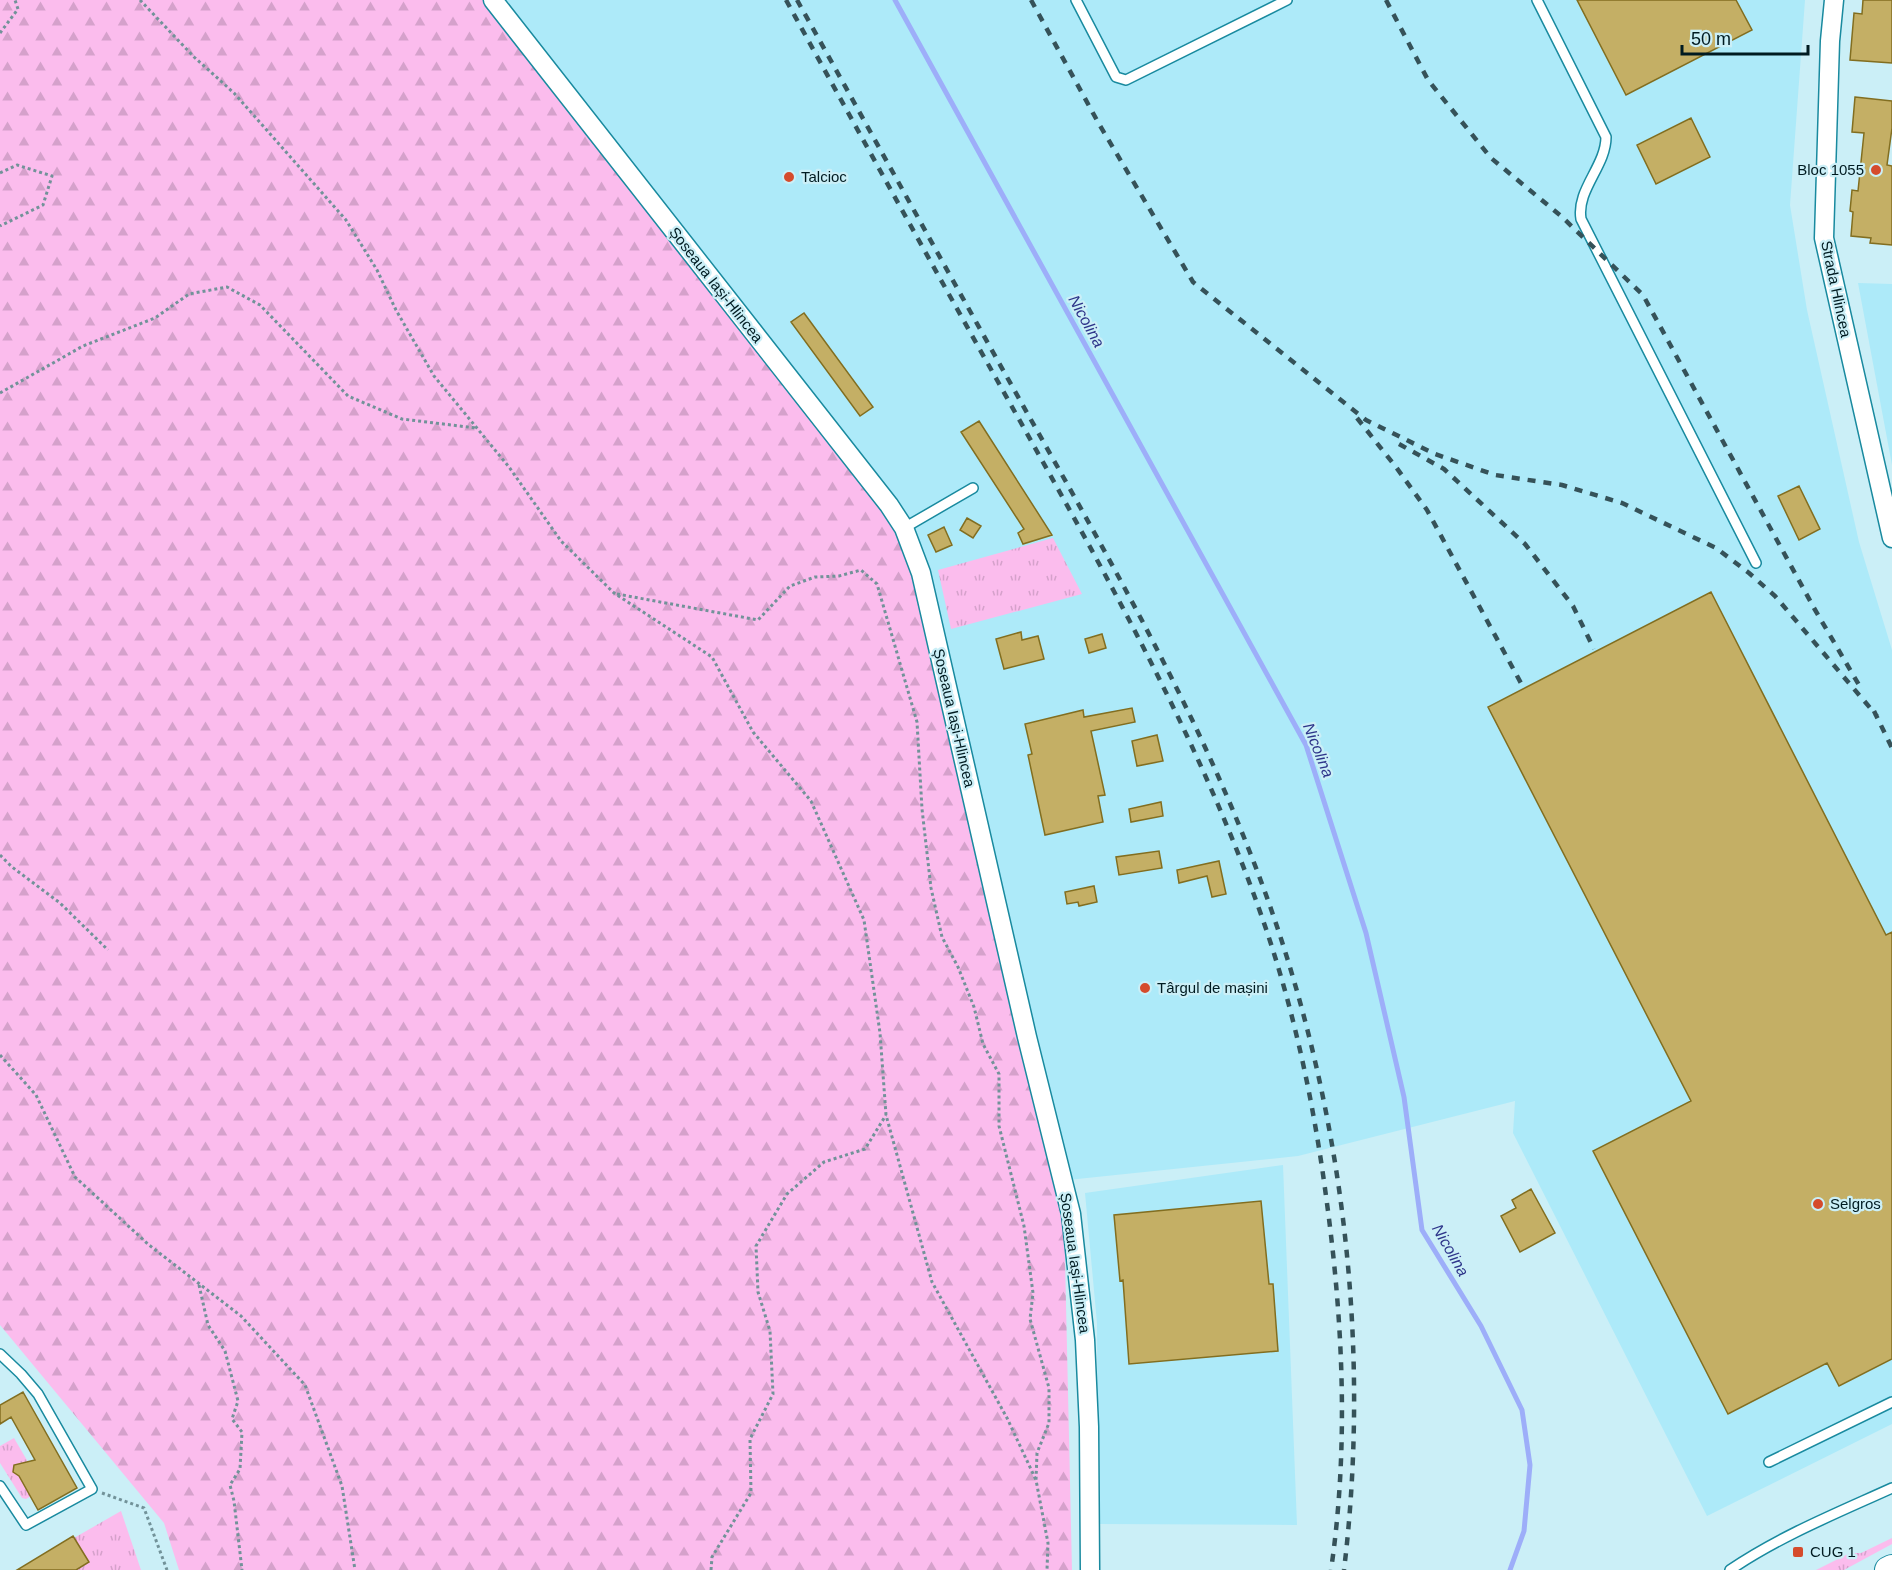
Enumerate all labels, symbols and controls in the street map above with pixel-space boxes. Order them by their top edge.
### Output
scale bar [1682,18,1808,56]
text: 50 m [1691,29,1731,49]
place label: Bloc 1055 [1797,161,1864,178]
marker: Bloc 1055 [1869,163,1883,177]
place label: Talcioc [801,168,847,185]
marker: Talcioc [782,170,796,184]
street label: Șoseaua Iași-Hlincea [666,224,767,346]
street label: Strada Hlincea [1818,239,1855,339]
water label: Nicolina [1065,292,1108,350]
street label: Șoseaua Iași-Hlincea [930,647,979,789]
water label: Nicolina [1300,721,1337,780]
place label: Târgul de mașini [1157,979,1268,996]
marker: Târgul de mașini [1138,981,1152,995]
street label: Șoseaua Iași-Hlincea [1057,1192,1094,1335]
place label: Selgros [1830,1195,1881,1212]
marker: Selgros [1811,1197,1825,1211]
water label: Nicolina [1429,1221,1472,1279]
place label: CUG 1 [1810,1543,1856,1560]
marker: CUG 1 [1791,1545,1805,1559]

